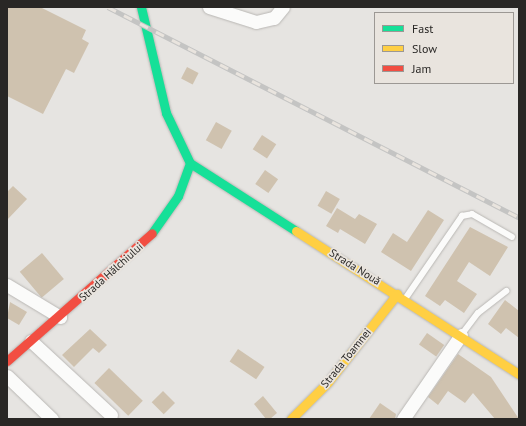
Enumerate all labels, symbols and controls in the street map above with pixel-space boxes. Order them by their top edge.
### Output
legend [374,12,514,84]
text: Fast [412,21,433,36]
text: Slow [412,41,437,56]
text: Jam [412,61,431,76]
street label: Strada Hălchiului [76,240,146,304]
street label: Strada Nouă [327,246,383,288]
street label: Strada Toamnei [318,326,374,390]

